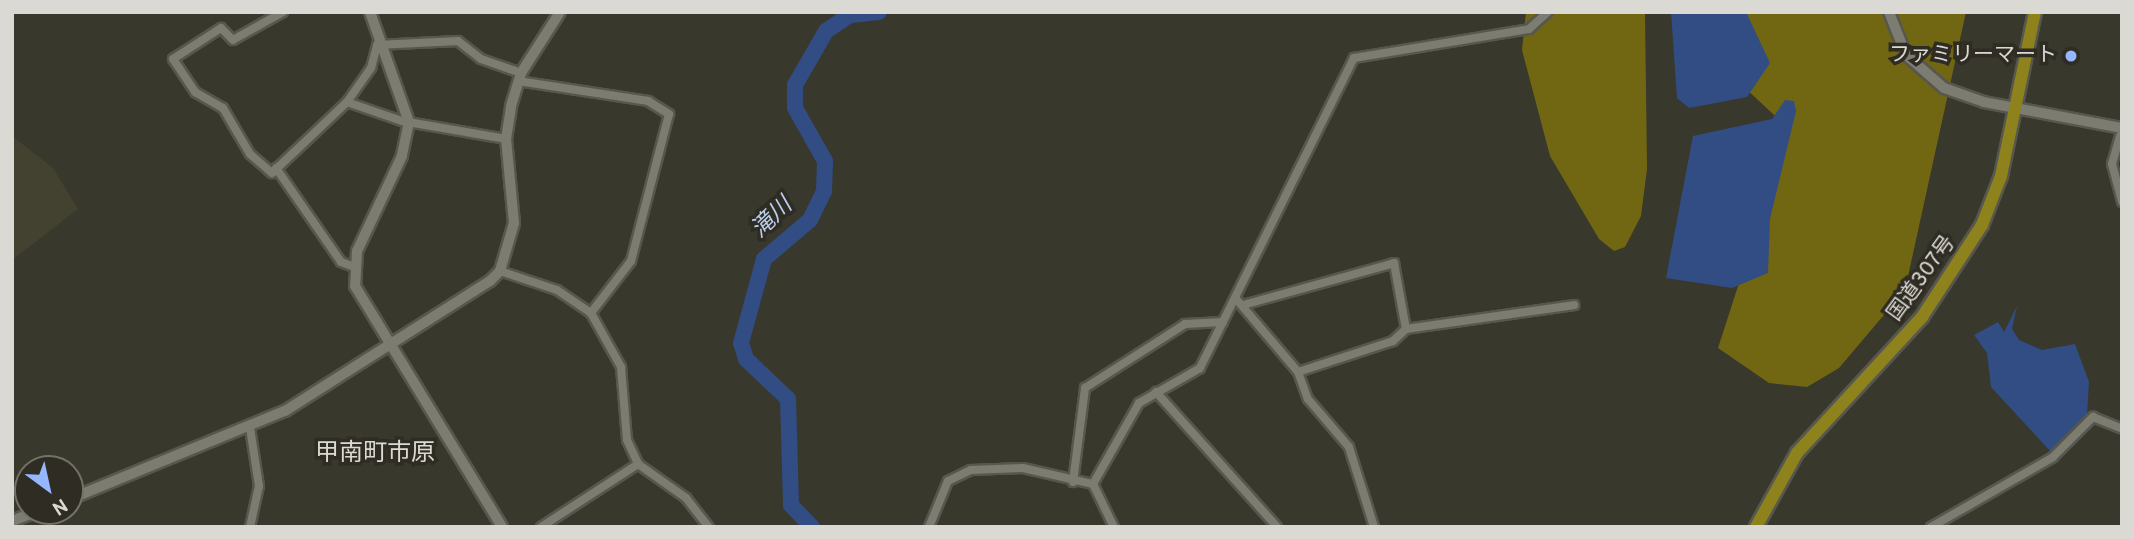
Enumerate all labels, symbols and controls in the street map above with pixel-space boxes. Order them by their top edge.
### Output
place label: ファミリーマート [1889,43,2057,69]
marker: ファミリーマート [2063,48,2079,64]
water label: 滝川 [747,193,799,245]
street label: 国道307号 [1883,231,1961,327]
district label: 甲南町市原 [315,441,435,469]
north arrow [14,455,84,525]
text: N [47,492,72,520]

